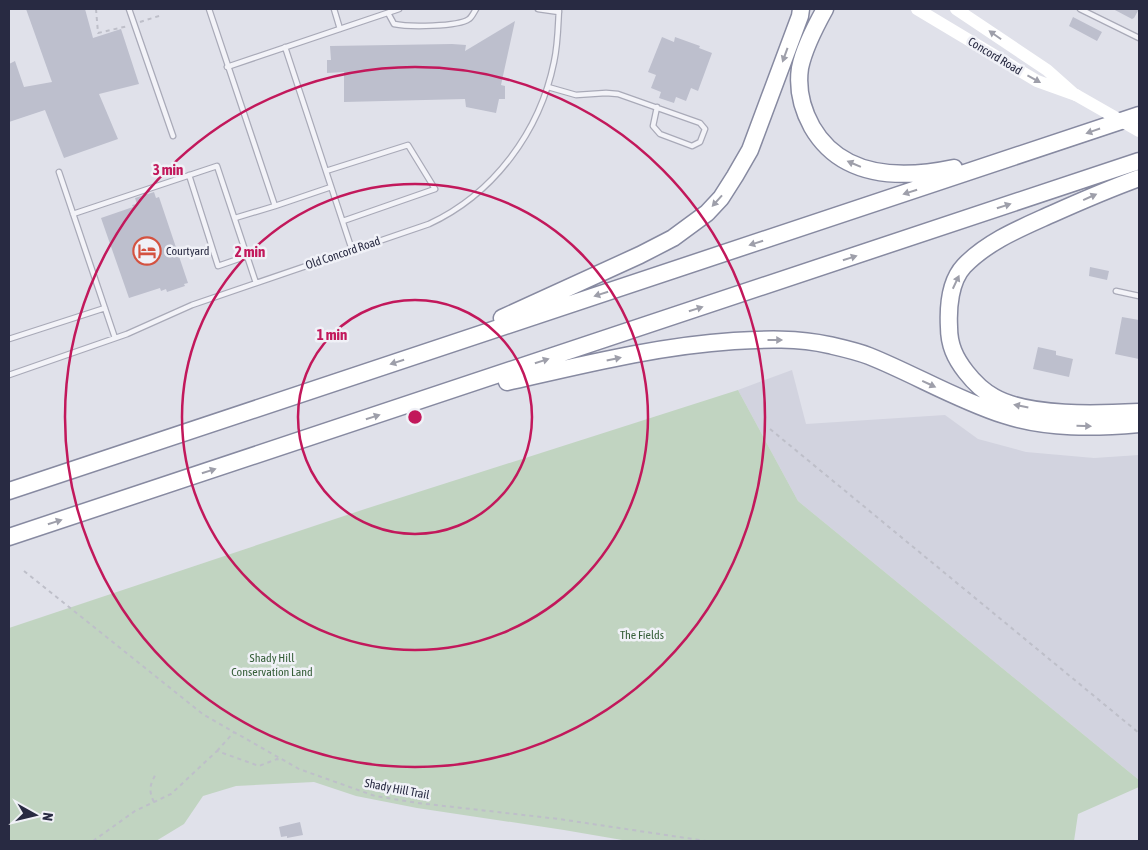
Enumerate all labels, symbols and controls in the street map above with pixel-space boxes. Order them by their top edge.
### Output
one-way arrow [988,30,1001,40]
street label: Concord Road [965,34,1025,78]
one-way arrow [781,48,789,63]
one-way arrow [1027,75,1041,83]
one-way arrow [1085,127,1100,135]
one-way arrow [847,160,862,168]
text: 3 min [153,161,183,178]
one-way arrow [902,188,917,196]
one-way arrow [1083,193,1097,201]
one-way arrow [711,195,723,207]
one-way arrow [997,202,1012,210]
street label: Old Concord Road [304,234,382,272]
hotel icon: Courtyard [132,236,162,266]
one-way arrow [748,240,763,247]
text: 2 min [235,243,265,260]
place label: Courtyard [166,244,209,258]
one-way arrow [843,253,858,261]
one-way arrow [952,275,960,289]
one-way arrow [594,291,609,299]
one-way arrow [688,305,703,312]
text: 1 min [317,326,347,343]
one-way arrow [767,336,783,344]
one-way arrow [606,355,621,363]
one-way arrow [534,356,549,364]
one-way arrow [390,359,405,366]
one-way arrow [922,380,936,388]
one-way arrow [1013,402,1029,410]
centre of rings [406,408,424,426]
one-way arrow [365,412,380,420]
one-way arrow [1076,422,1092,430]
one-way arrow [202,466,217,474]
one-way arrow [48,518,63,526]
park label: The Fields [620,628,664,642]
park label: Shady Hill Conservation Land [231,651,313,679]
street label: Shady Hill Trail [363,776,431,802]
north arrow [10,790,60,840]
text: N [39,812,56,822]

